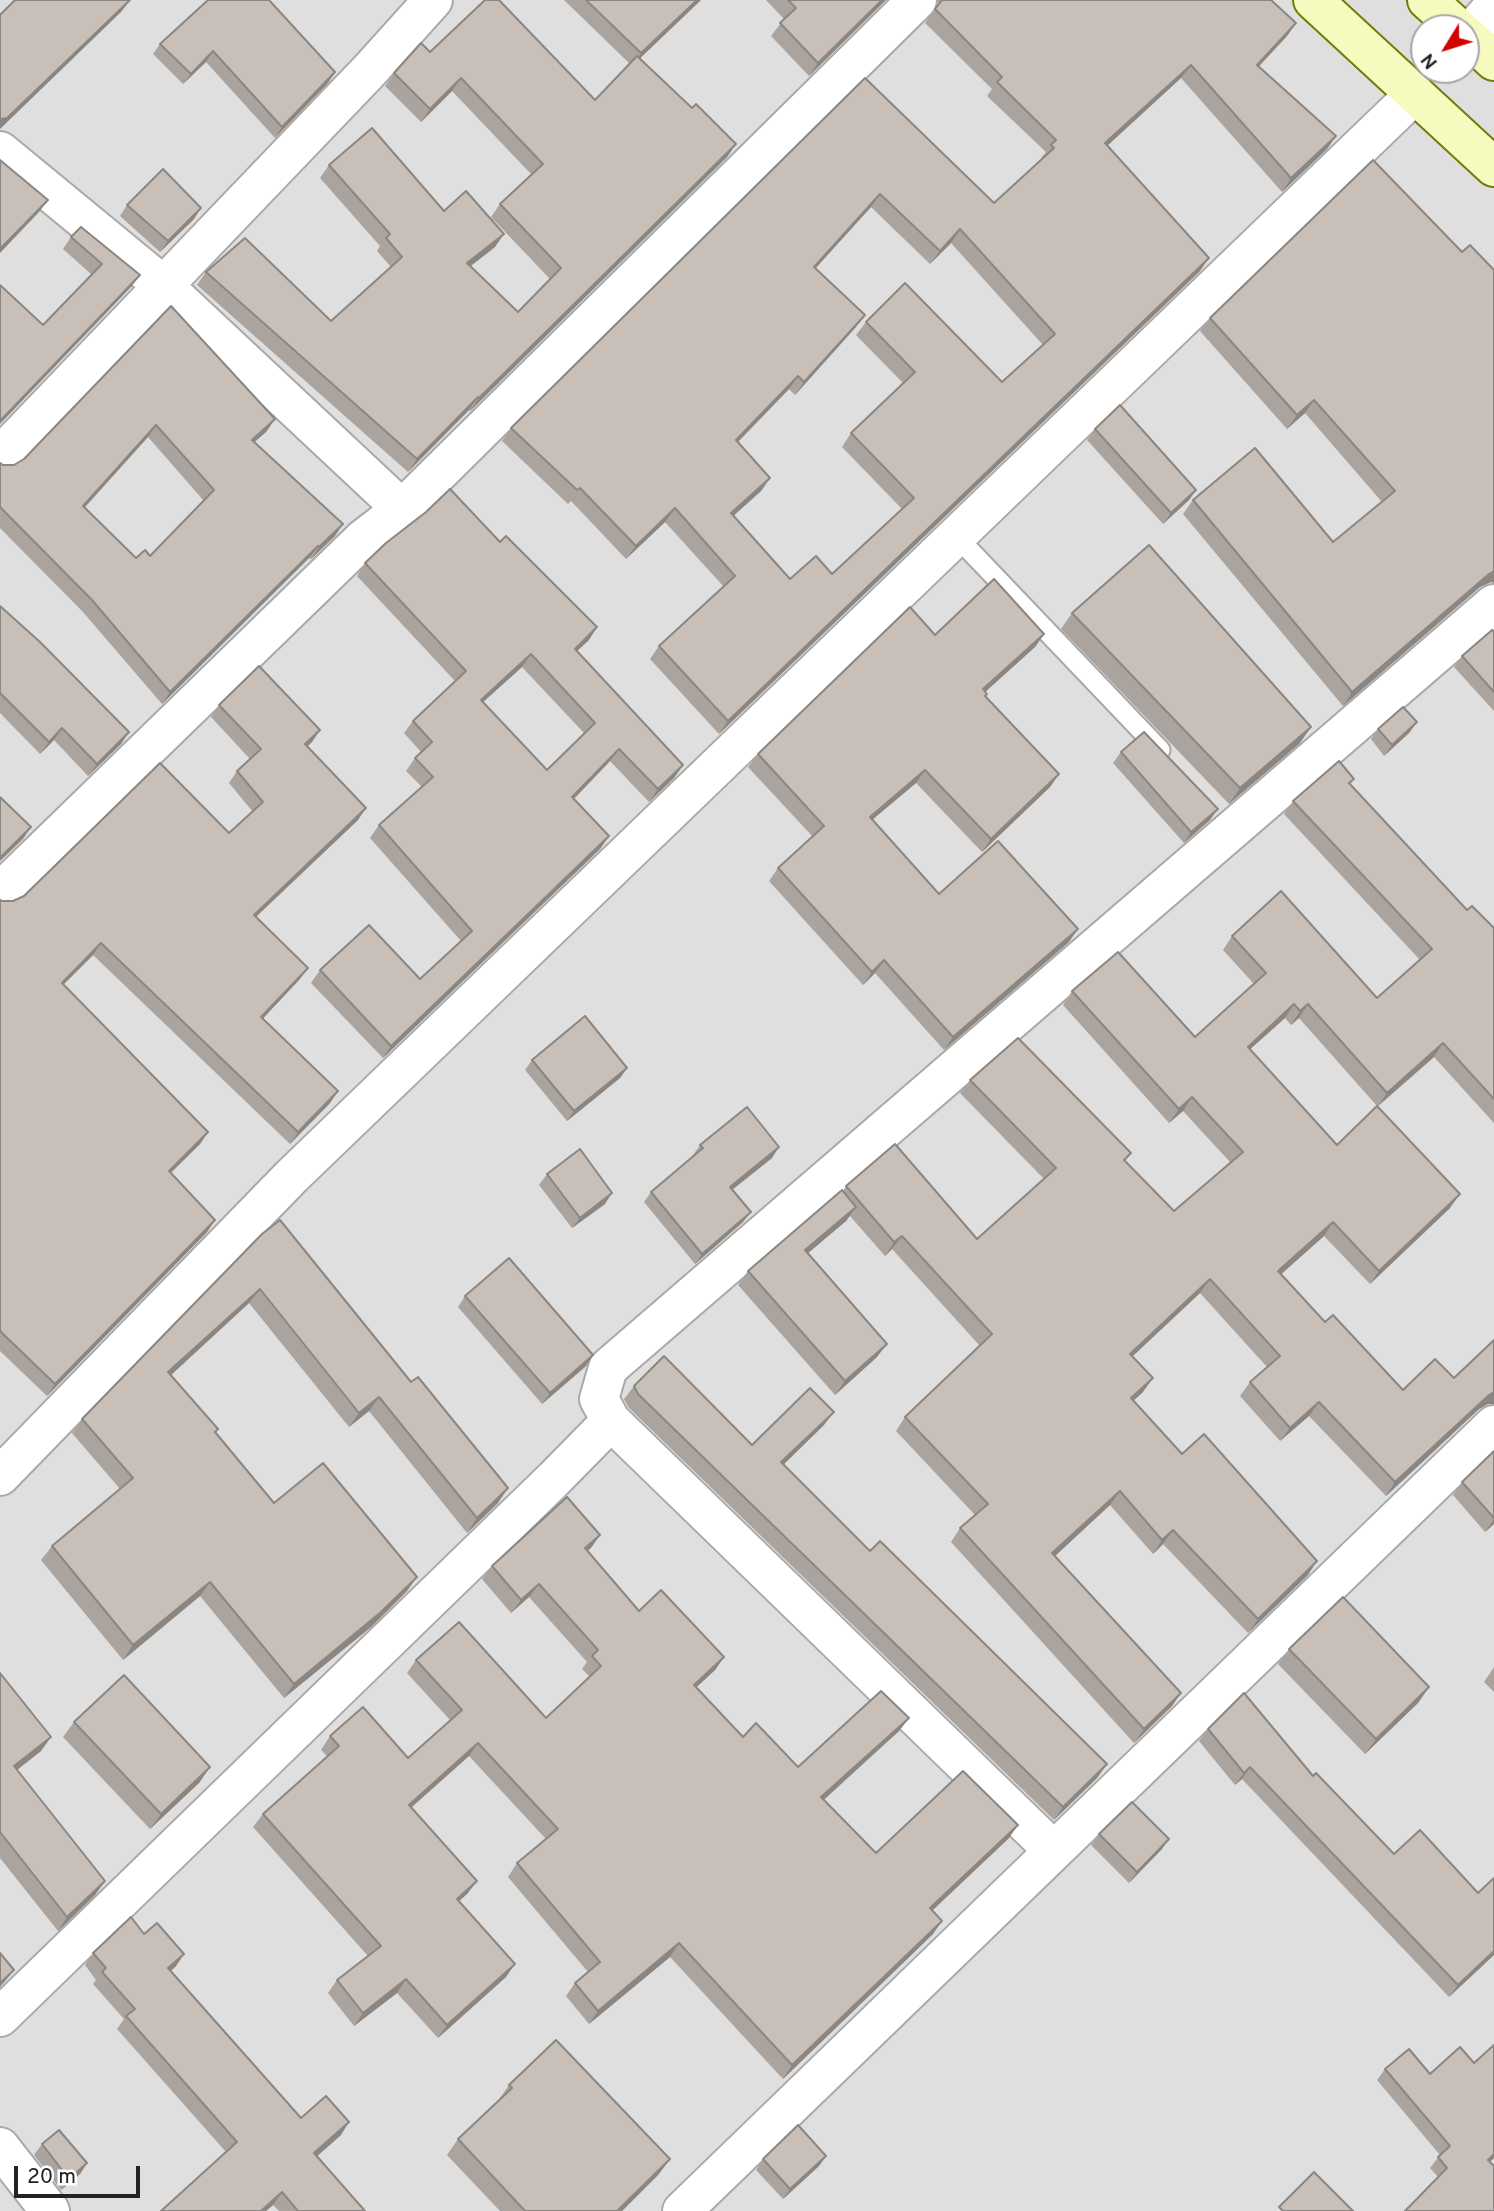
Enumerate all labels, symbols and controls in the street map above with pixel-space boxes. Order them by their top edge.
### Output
north arrow [1410,14,1480,84]
text: N [1416,48,1444,73]
scale bar [18,2152,144,2196]
text: 20 m [27,2164,76,2191]

